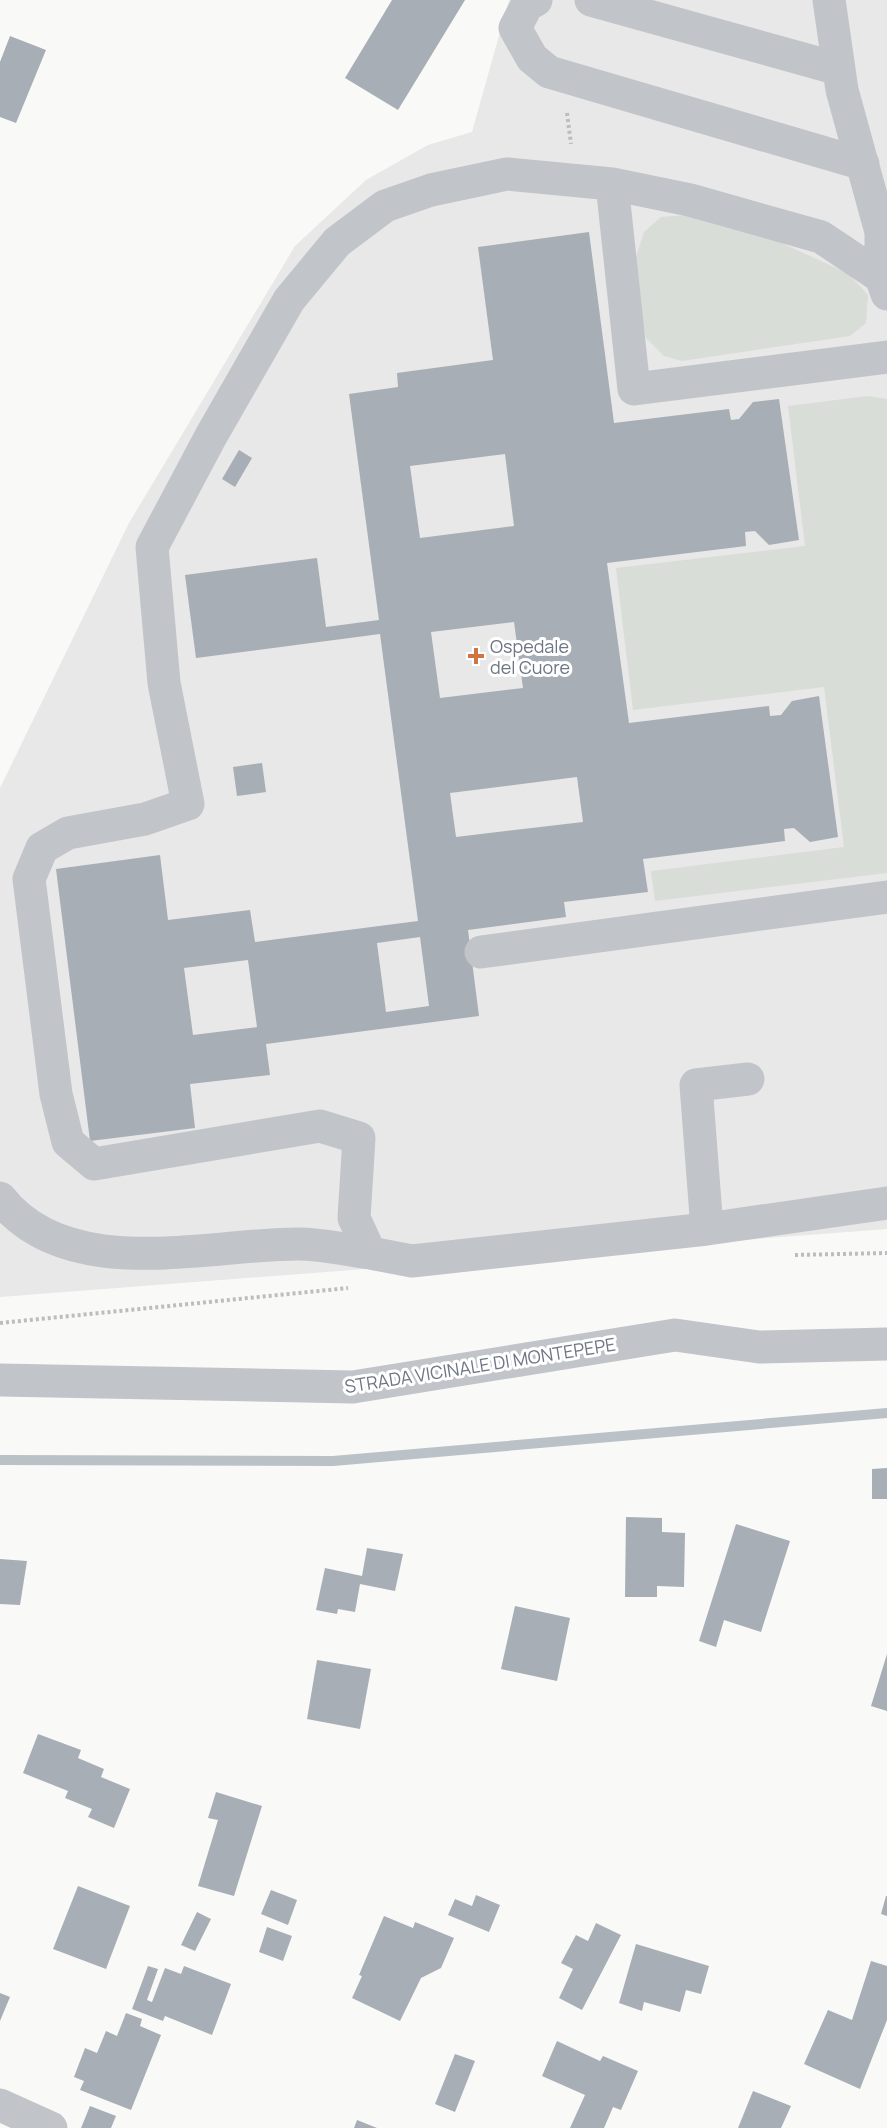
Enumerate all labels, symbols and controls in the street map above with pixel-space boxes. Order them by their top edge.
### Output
place label: Ospedale del Cuore [490,634,570,679]
marker: Ospedale del Cuore [467,647,485,665]
street label: STRADA VICINALE DI MONTEPEPE [343,1332,617,1398]

